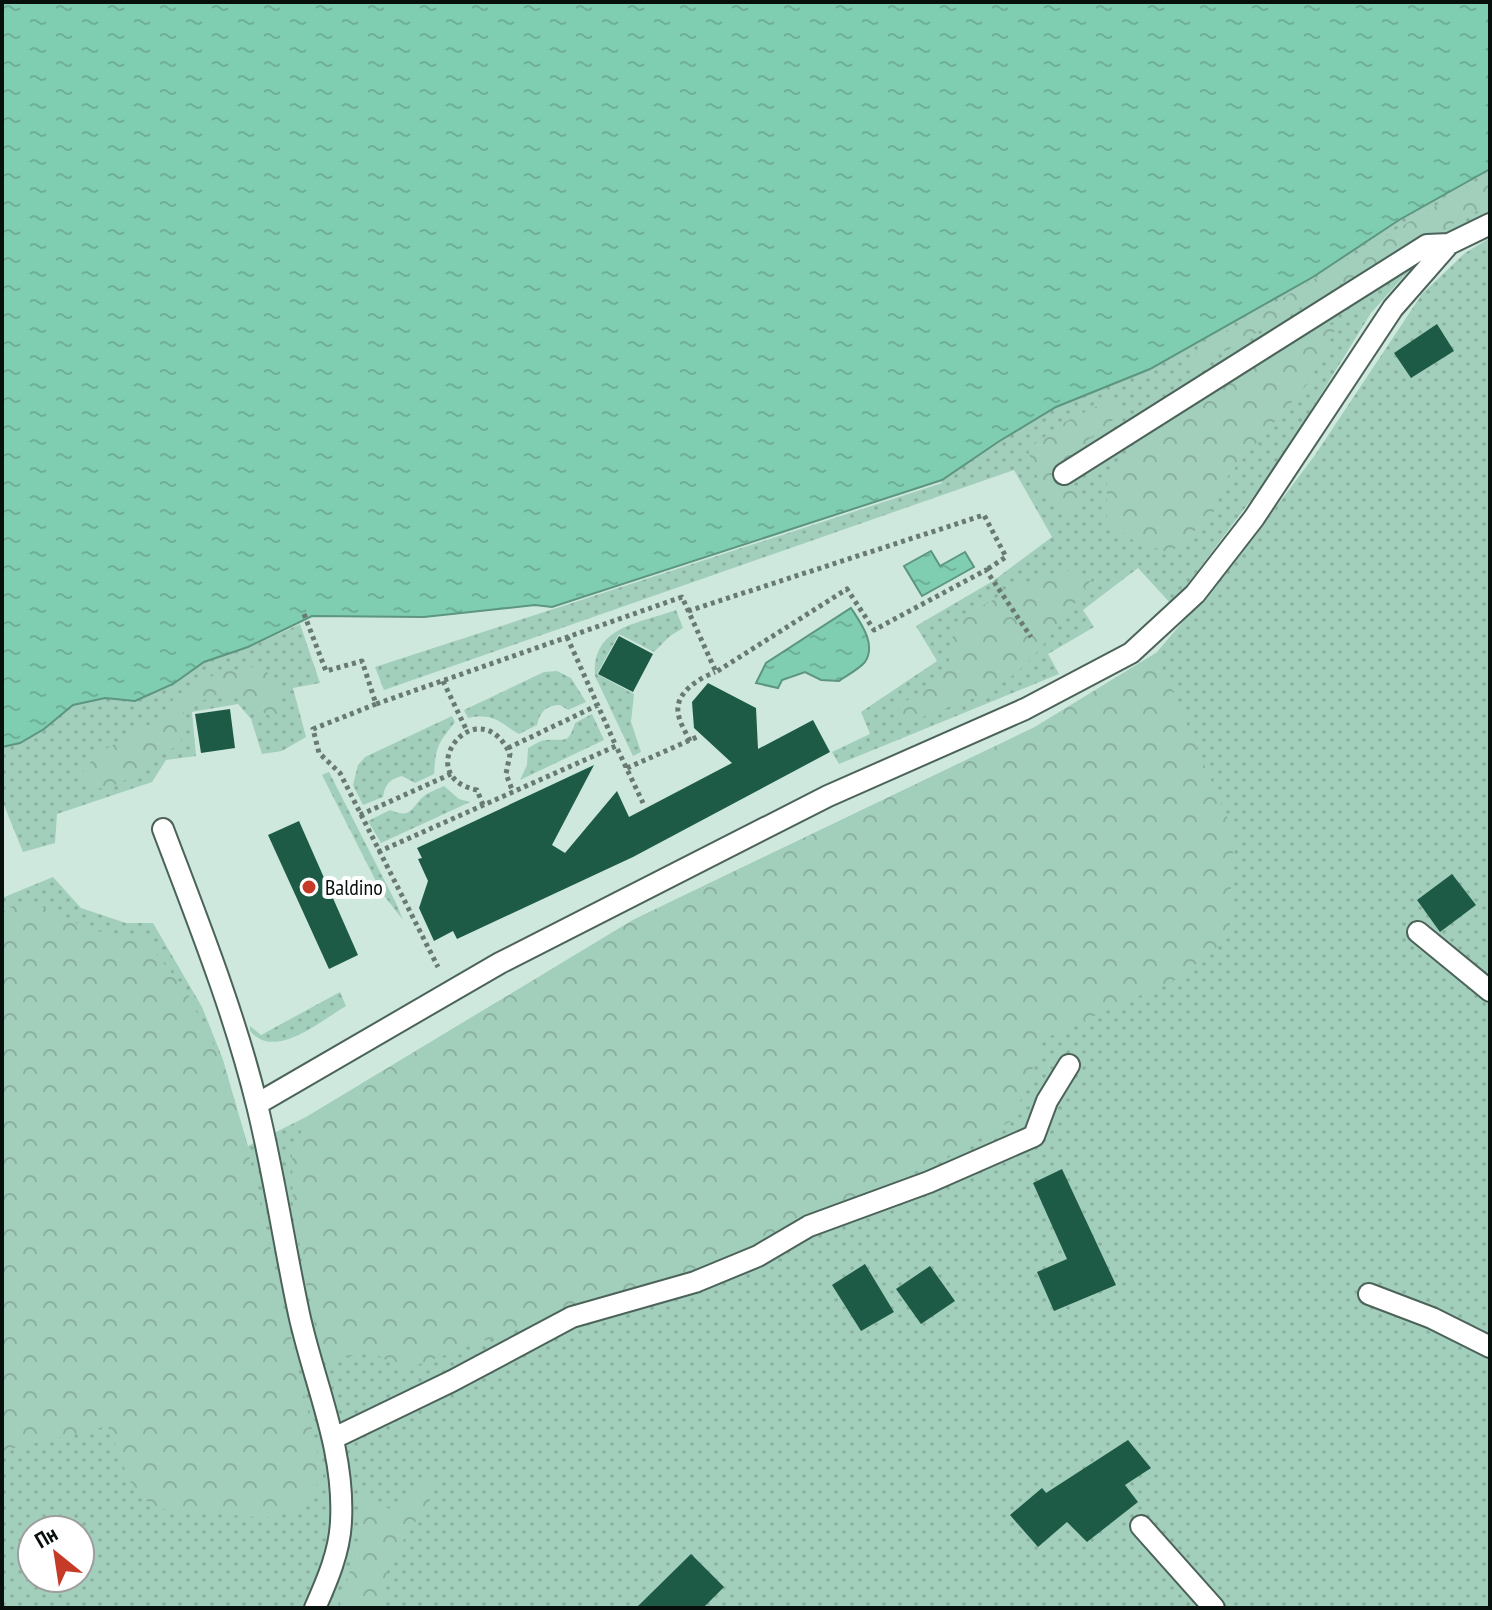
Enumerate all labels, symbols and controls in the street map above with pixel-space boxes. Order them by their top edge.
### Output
place label: Baldino [325,873,383,901]
marker: Baldino [300,878,318,896]
north arrow [16,1514,96,1594]
text: Пн [30,1519,62,1554]

